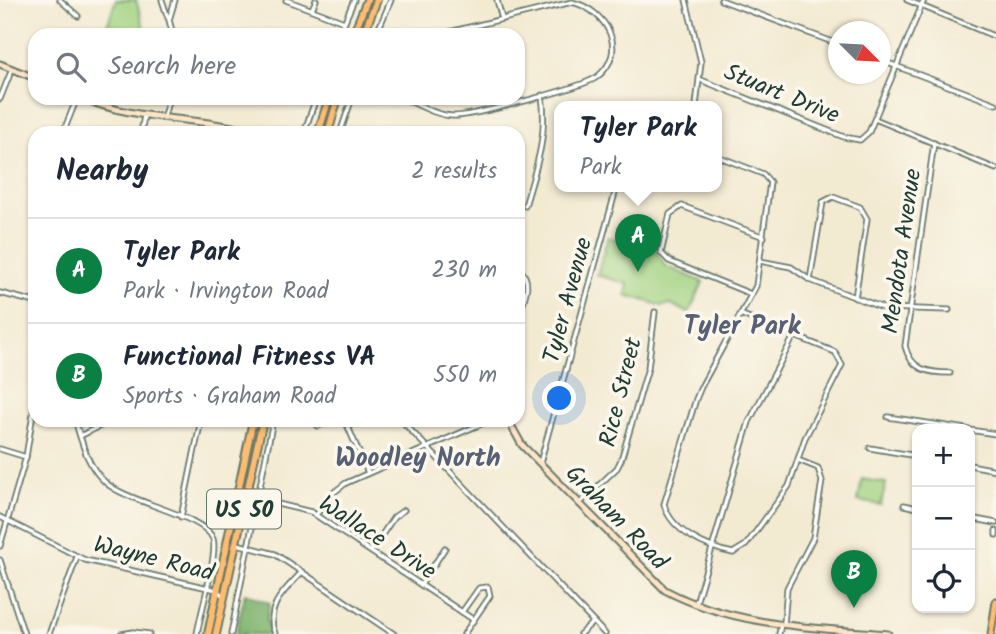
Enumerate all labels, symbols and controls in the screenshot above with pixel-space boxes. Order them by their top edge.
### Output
north arrow [828,21,891,84]
search box [28,28,525,105]
text: Search here [108,46,236,88]
icon: search [52,48,90,86]
street label: Stuart Drive [718,54,845,135]
popup [554,101,722,192]
text: Tyler Park [580,108,696,150]
text: Nearby [56,148,148,196]
text: Park [580,150,621,186]
text: 2 results [411,154,497,190]
street label: Mendota Avenue [872,166,933,336]
pin: A [615,214,661,272]
text: Tyler Park [123,232,239,274]
street label: Tyler Avenue [533,233,604,368]
text: A [72,253,86,289]
text: 230 m [431,253,497,289]
text: Park · Irvington Road [123,274,329,310]
district label: Tyler Park [684,306,801,348]
street label: Rice Street [589,333,654,451]
text: Functional Fitness VA [123,337,376,379]
text: B [72,358,86,394]
text: 550 m [433,358,497,394]
text: Sports · Graham Road [123,379,336,415]
your location [542,381,576,415]
map controls [912,424,975,613]
button: + [912,424,975,487]
district label: Woodley North [335,438,501,480]
street label: Graham Road [555,456,677,581]
street label: Wallace Drive [310,485,444,591]
button: − [912,487,975,550]
road number: US 50 [207,489,281,528]
street label: Wayne Road [89,526,219,593]
pin: B [831,550,877,608]
button: locate [912,550,975,613]

